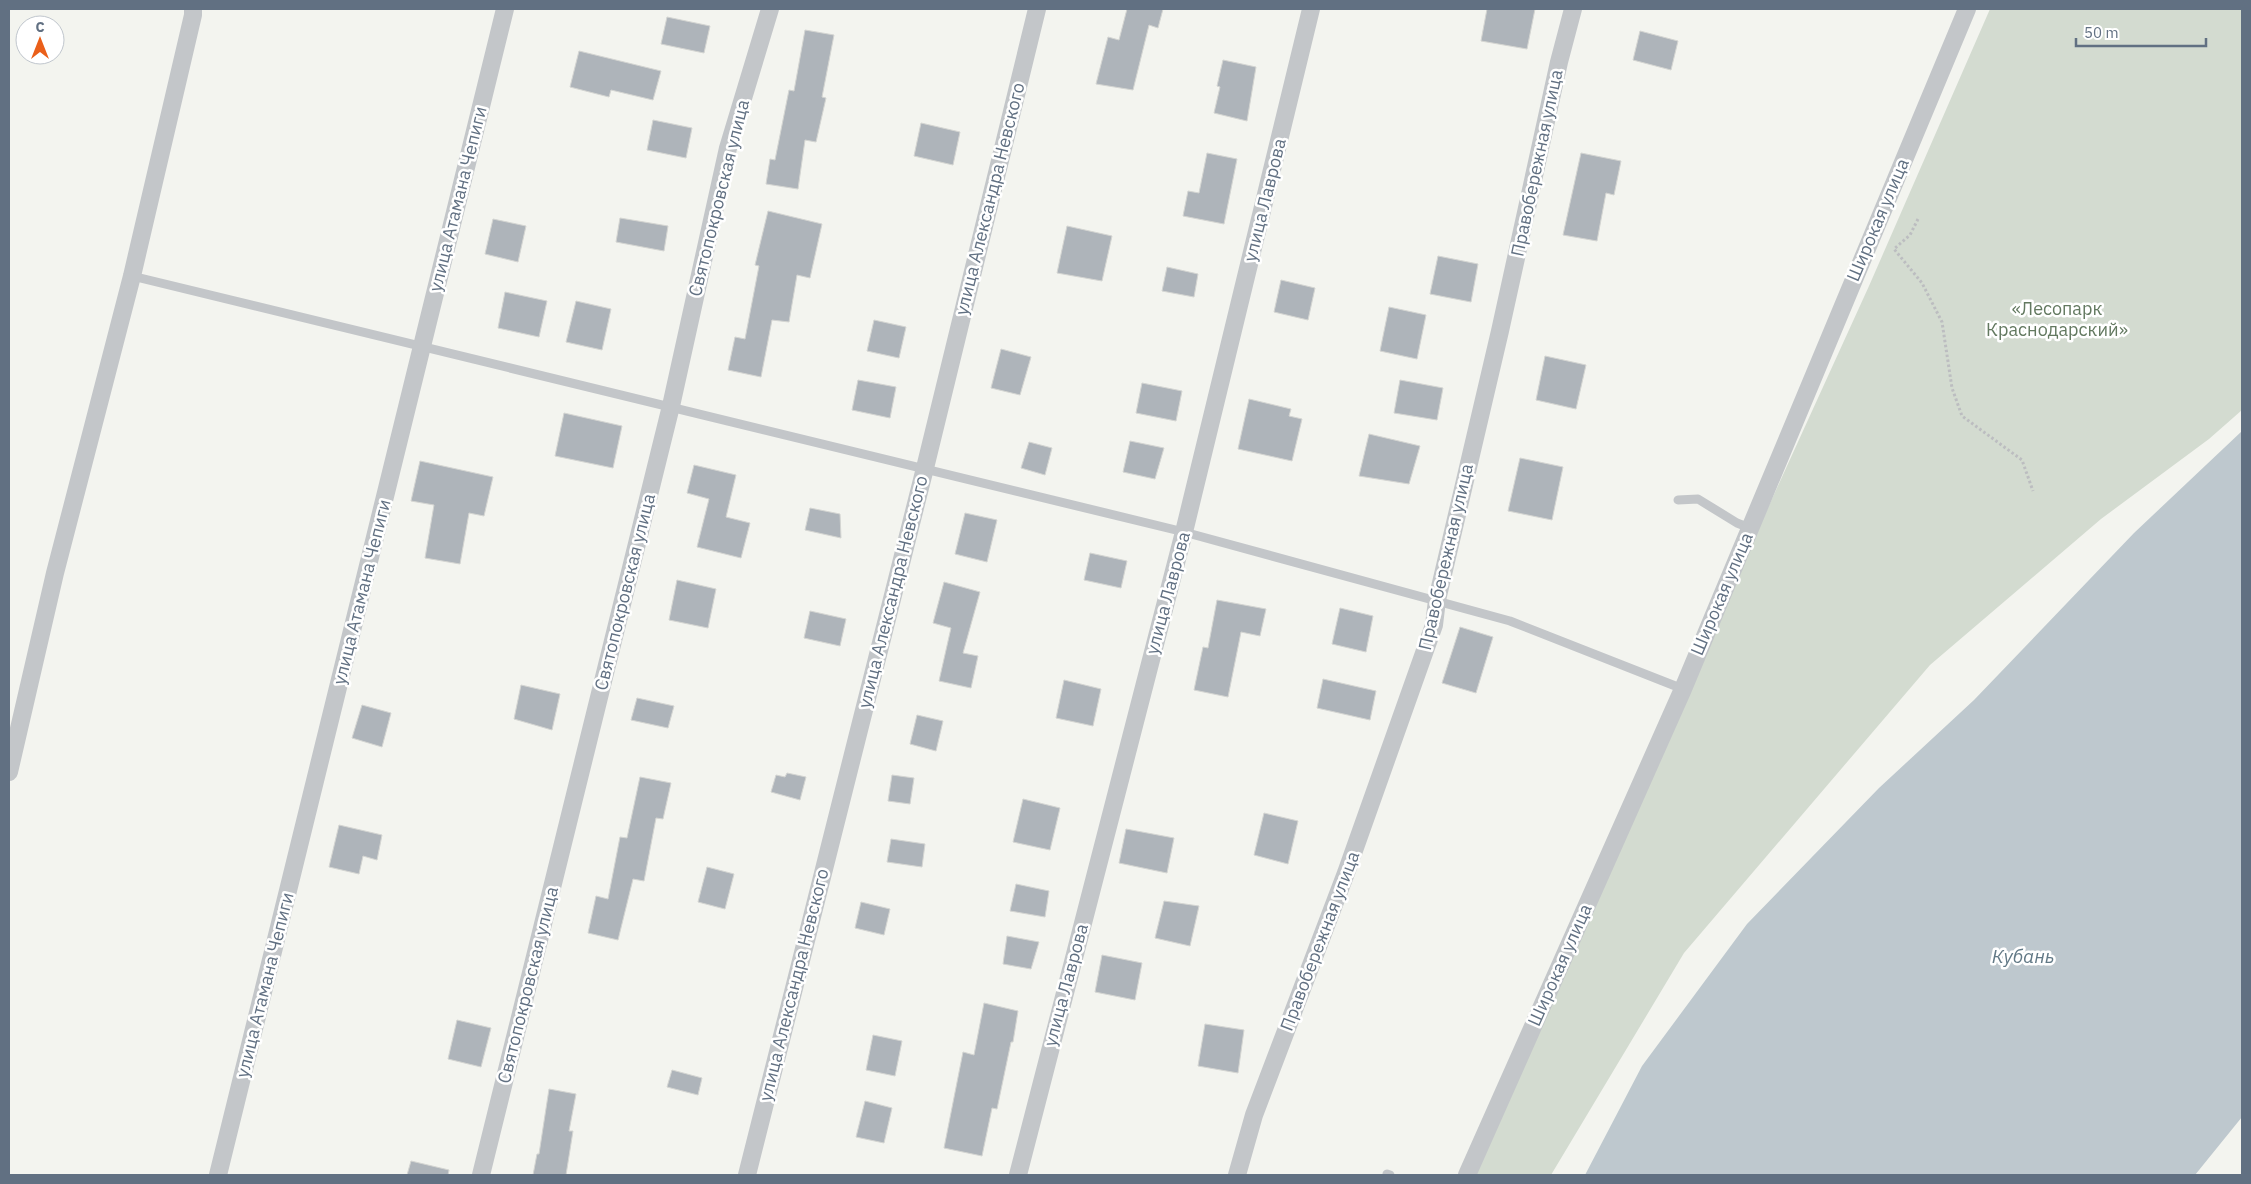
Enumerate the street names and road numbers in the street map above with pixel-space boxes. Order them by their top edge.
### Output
street label: Правобережная улица [1505,67,1568,259]
street label: улица Александра Невского [949,80,1030,318]
street label: Святопокровская улица [683,97,754,299]
street label: улица Атамана Чепиги [423,104,492,294]
street label: улица Лаврова [1238,136,1291,264]
street label: Широкая улица [1841,154,1914,285]
street label: Правобережная улица [1413,461,1478,652]
street label: улица Александра Невского [852,473,933,711]
street label: Святопокровская улица [589,491,660,693]
street label: улица Атамана Чепиги [327,497,396,687]
street label: Широкая улица [1685,528,1758,659]
street label: улица Лаврова [1140,529,1195,657]
street label: Правобережная улица [1275,847,1365,1034]
street label: улица Александра Невского [753,866,834,1104]
street label: Святопокровская улица [492,884,563,1086]
street label: улица Атамана Чепиги [230,890,299,1080]
street label: Широкая улица [1522,900,1597,1029]
street label: улица Лаврова [1038,921,1093,1049]

